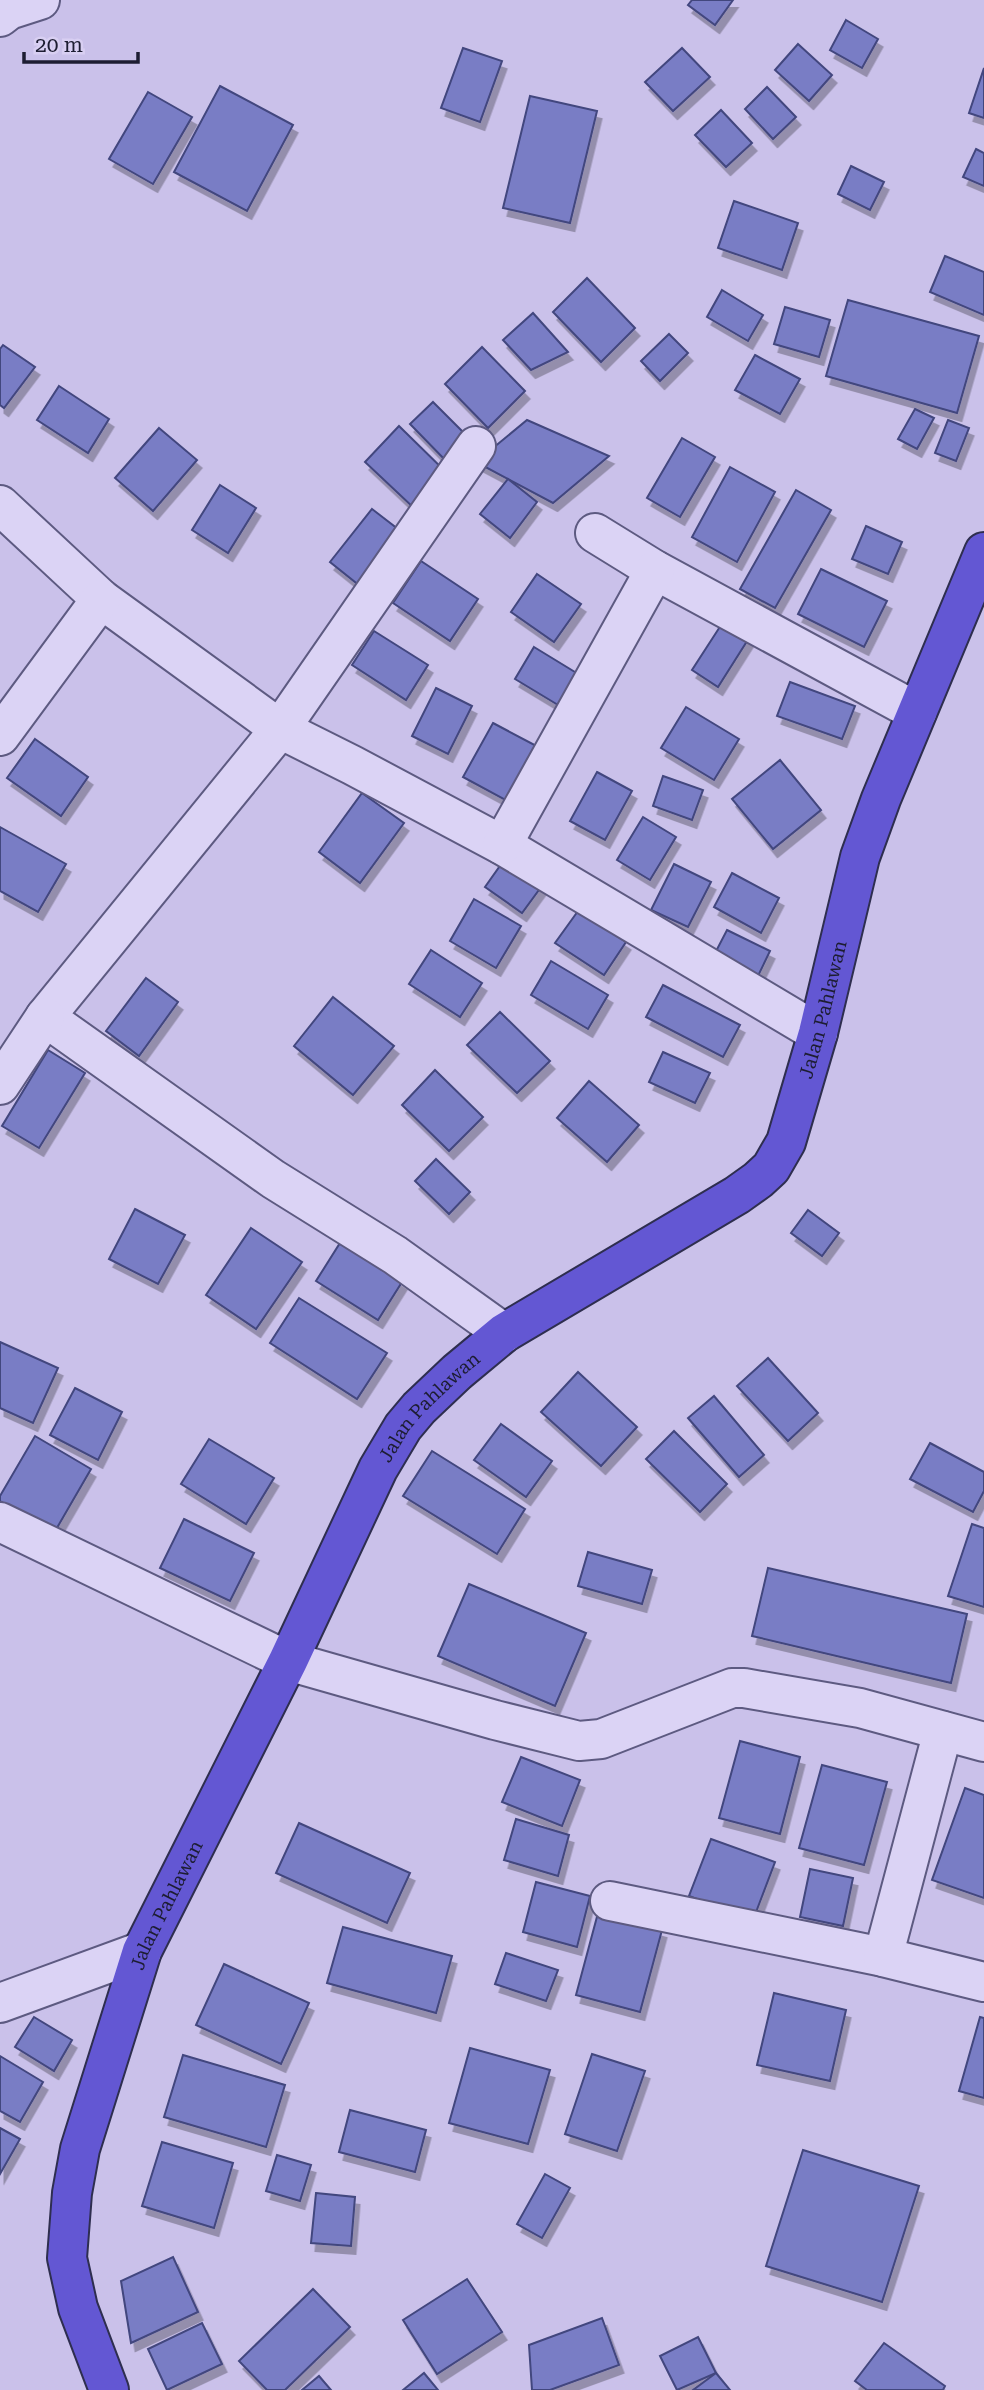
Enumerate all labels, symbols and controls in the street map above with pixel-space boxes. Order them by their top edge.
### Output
scale bar [24,21,138,65]
text: 20 m [35,33,83,57]
street label: Jalan Pahlawan [794,938,851,1081]
street label: Jalan Pahlawan [373,1347,484,1466]
street label: Jalan Pahlawan [125,1836,207,1973]

